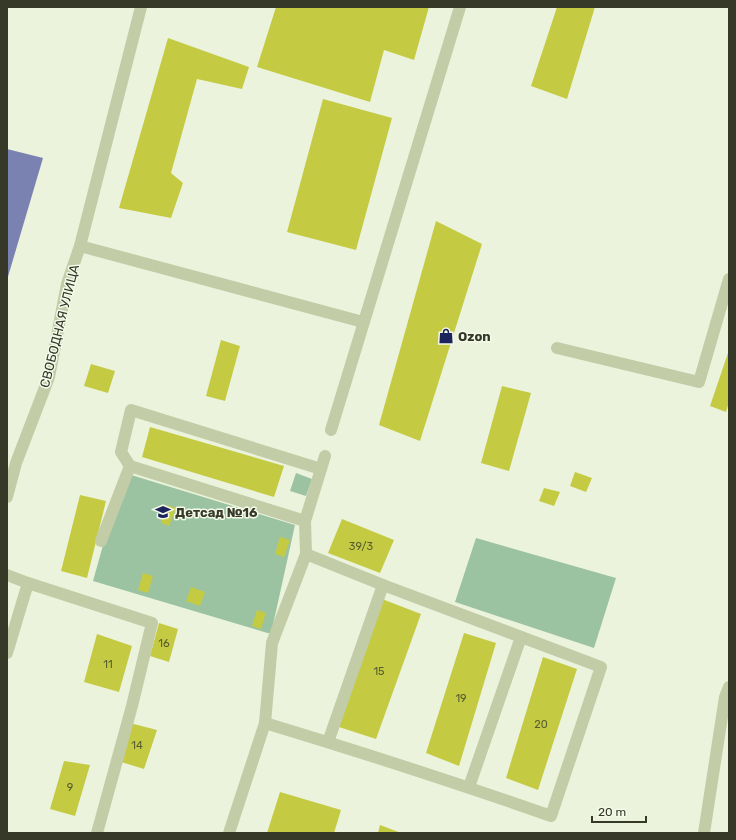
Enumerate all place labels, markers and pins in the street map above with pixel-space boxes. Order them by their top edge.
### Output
shop icon: Ozon [437,327,455,345]
place label: Ozon [458,329,491,344]
school or university icon: Детсад №16 [154,503,172,521]
place label: Детсад №16 [175,505,258,520]

